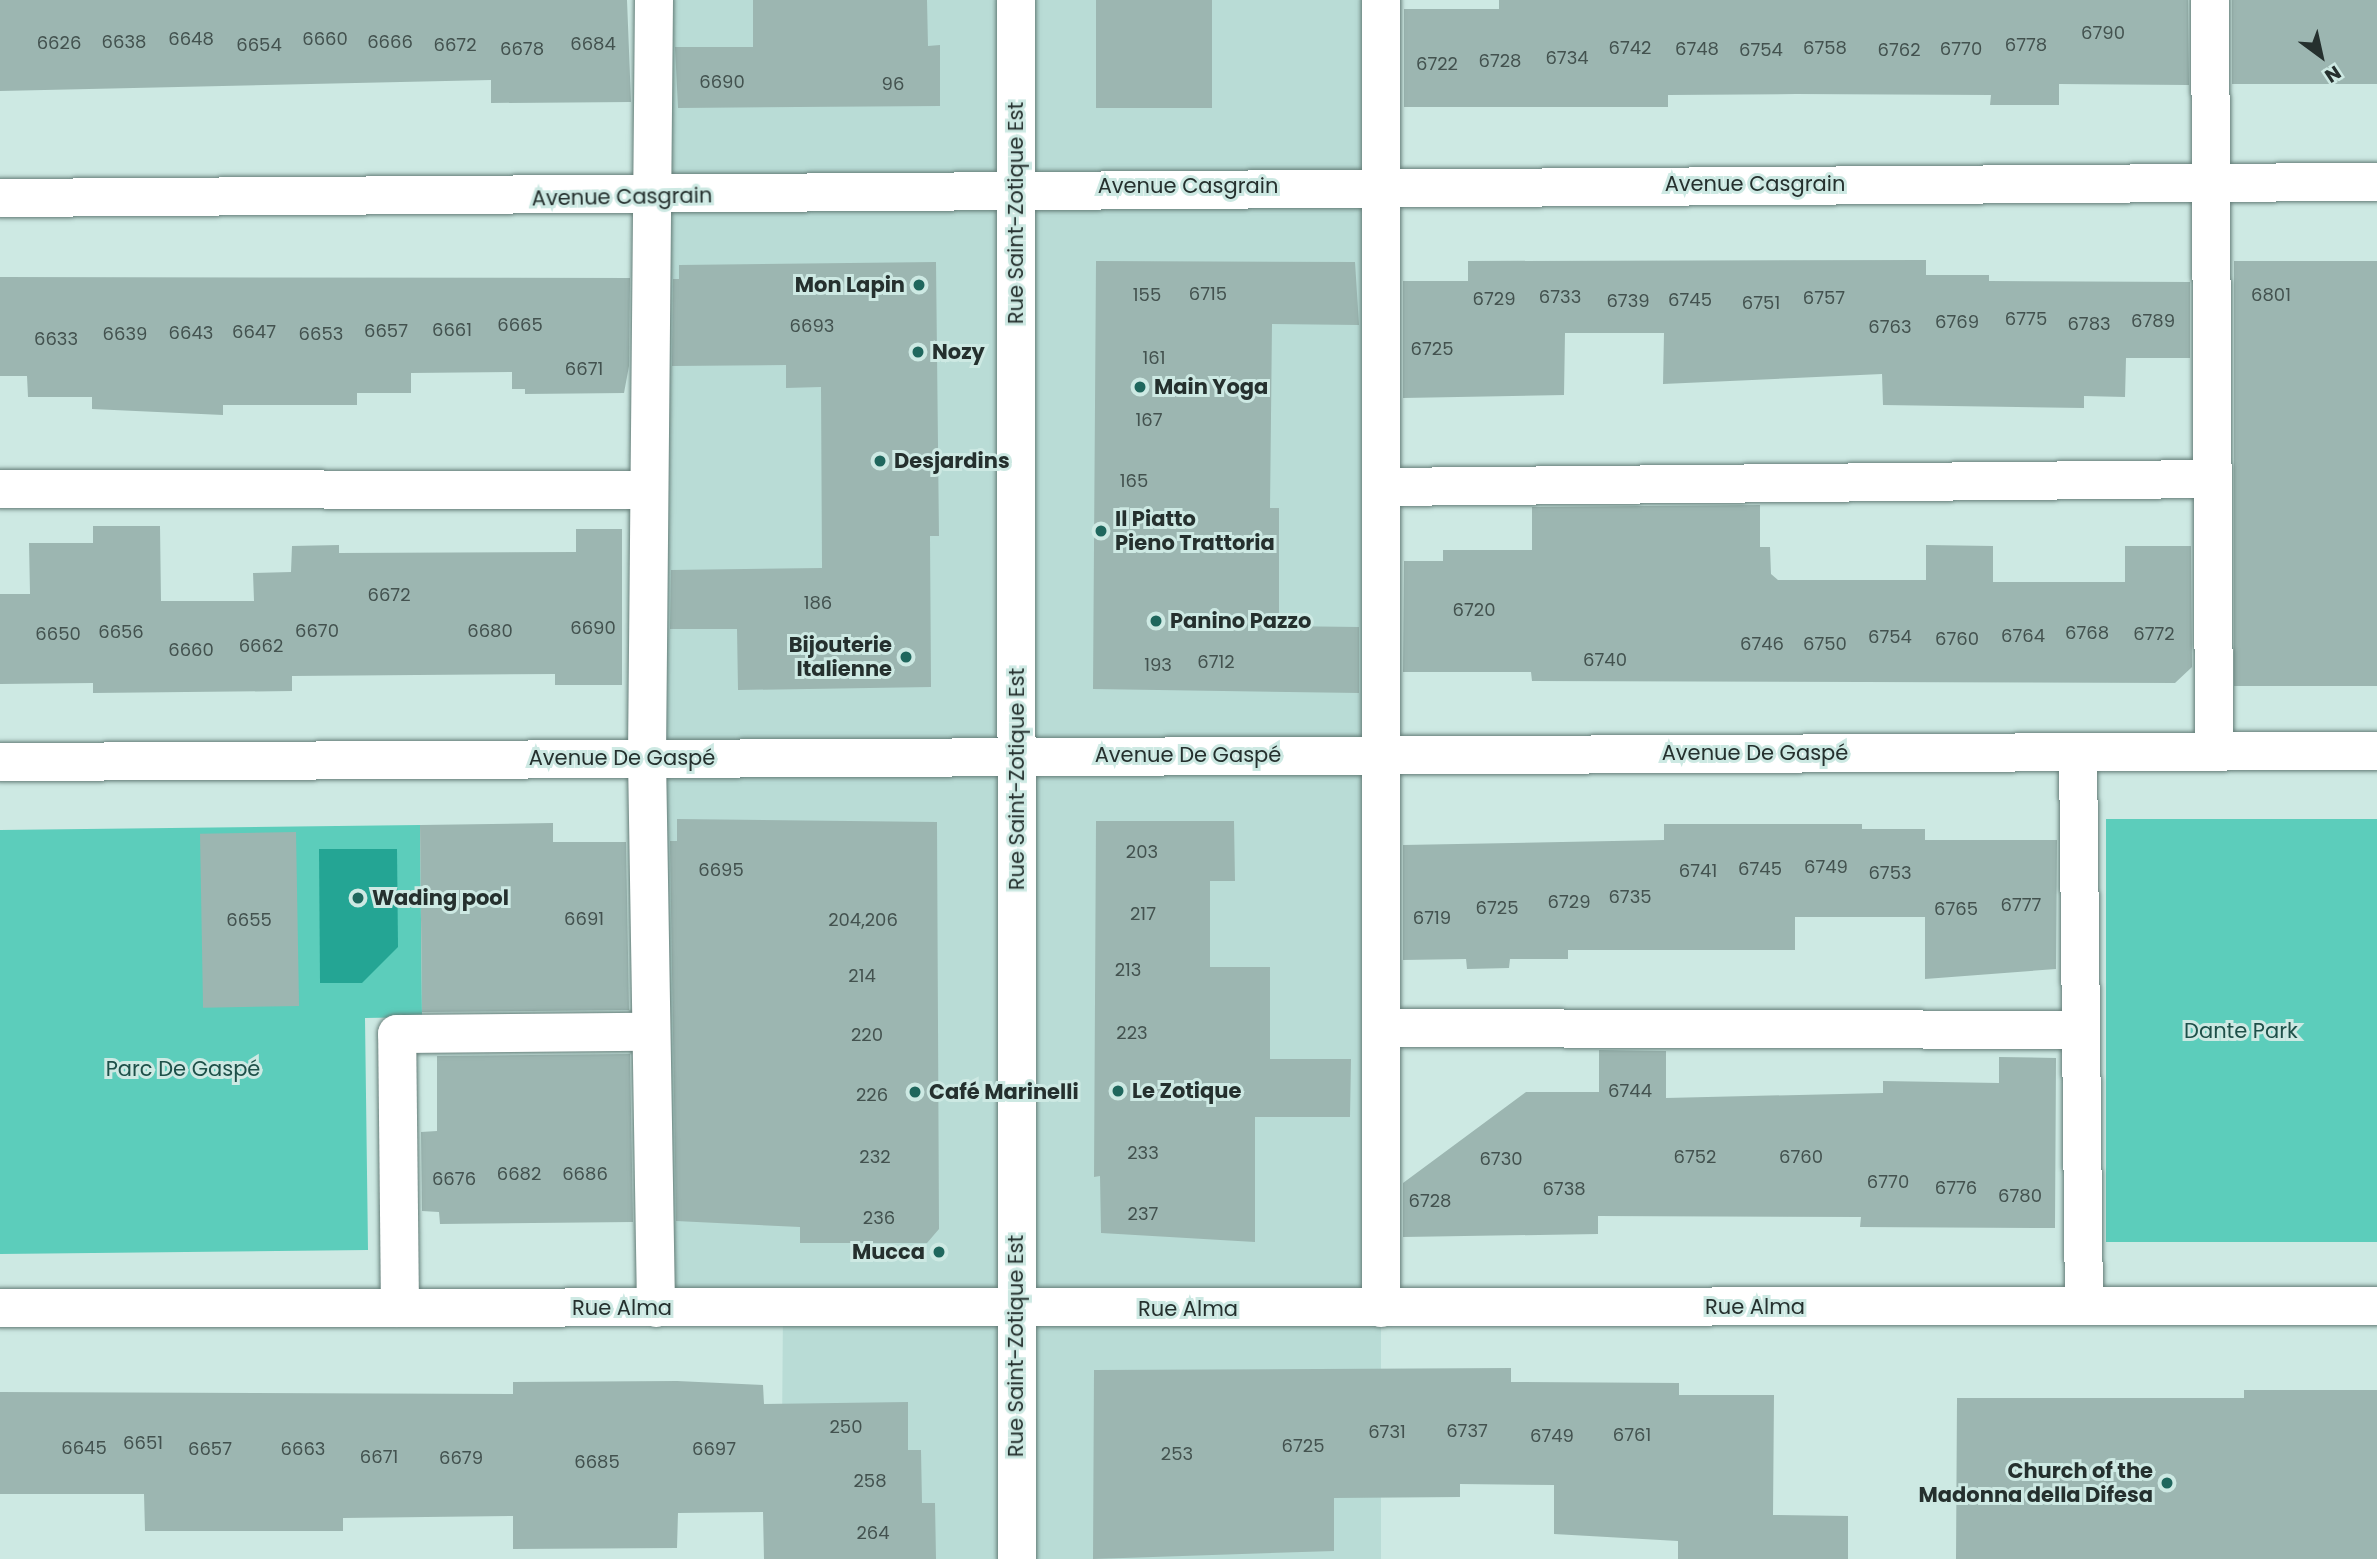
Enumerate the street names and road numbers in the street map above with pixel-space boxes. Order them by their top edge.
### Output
street label: Rue Saint-Zotique Est [1003,102,1029,324]
street label: Avenue Casgrain [1665,171,1845,197]
street label: Avenue Casgrain [1098,173,1278,199]
street label: Avenue Casgrain [531,183,713,211]
street label: Rue Saint-Zotique Est [1004,668,1030,890]
street label: Avenue De Gaspé [1662,740,1848,766]
street label: Avenue De Gaspé [1095,742,1281,768]
street label: Avenue De Gaspé [529,745,715,771]
street label: Rue Saint-Zotique Est [1003,1235,1029,1457]
street label: Rue Alma [1705,1294,1805,1320]
street label: Rue Alma [572,1295,672,1321]
street label: Rue Alma [1138,1296,1238,1322]

